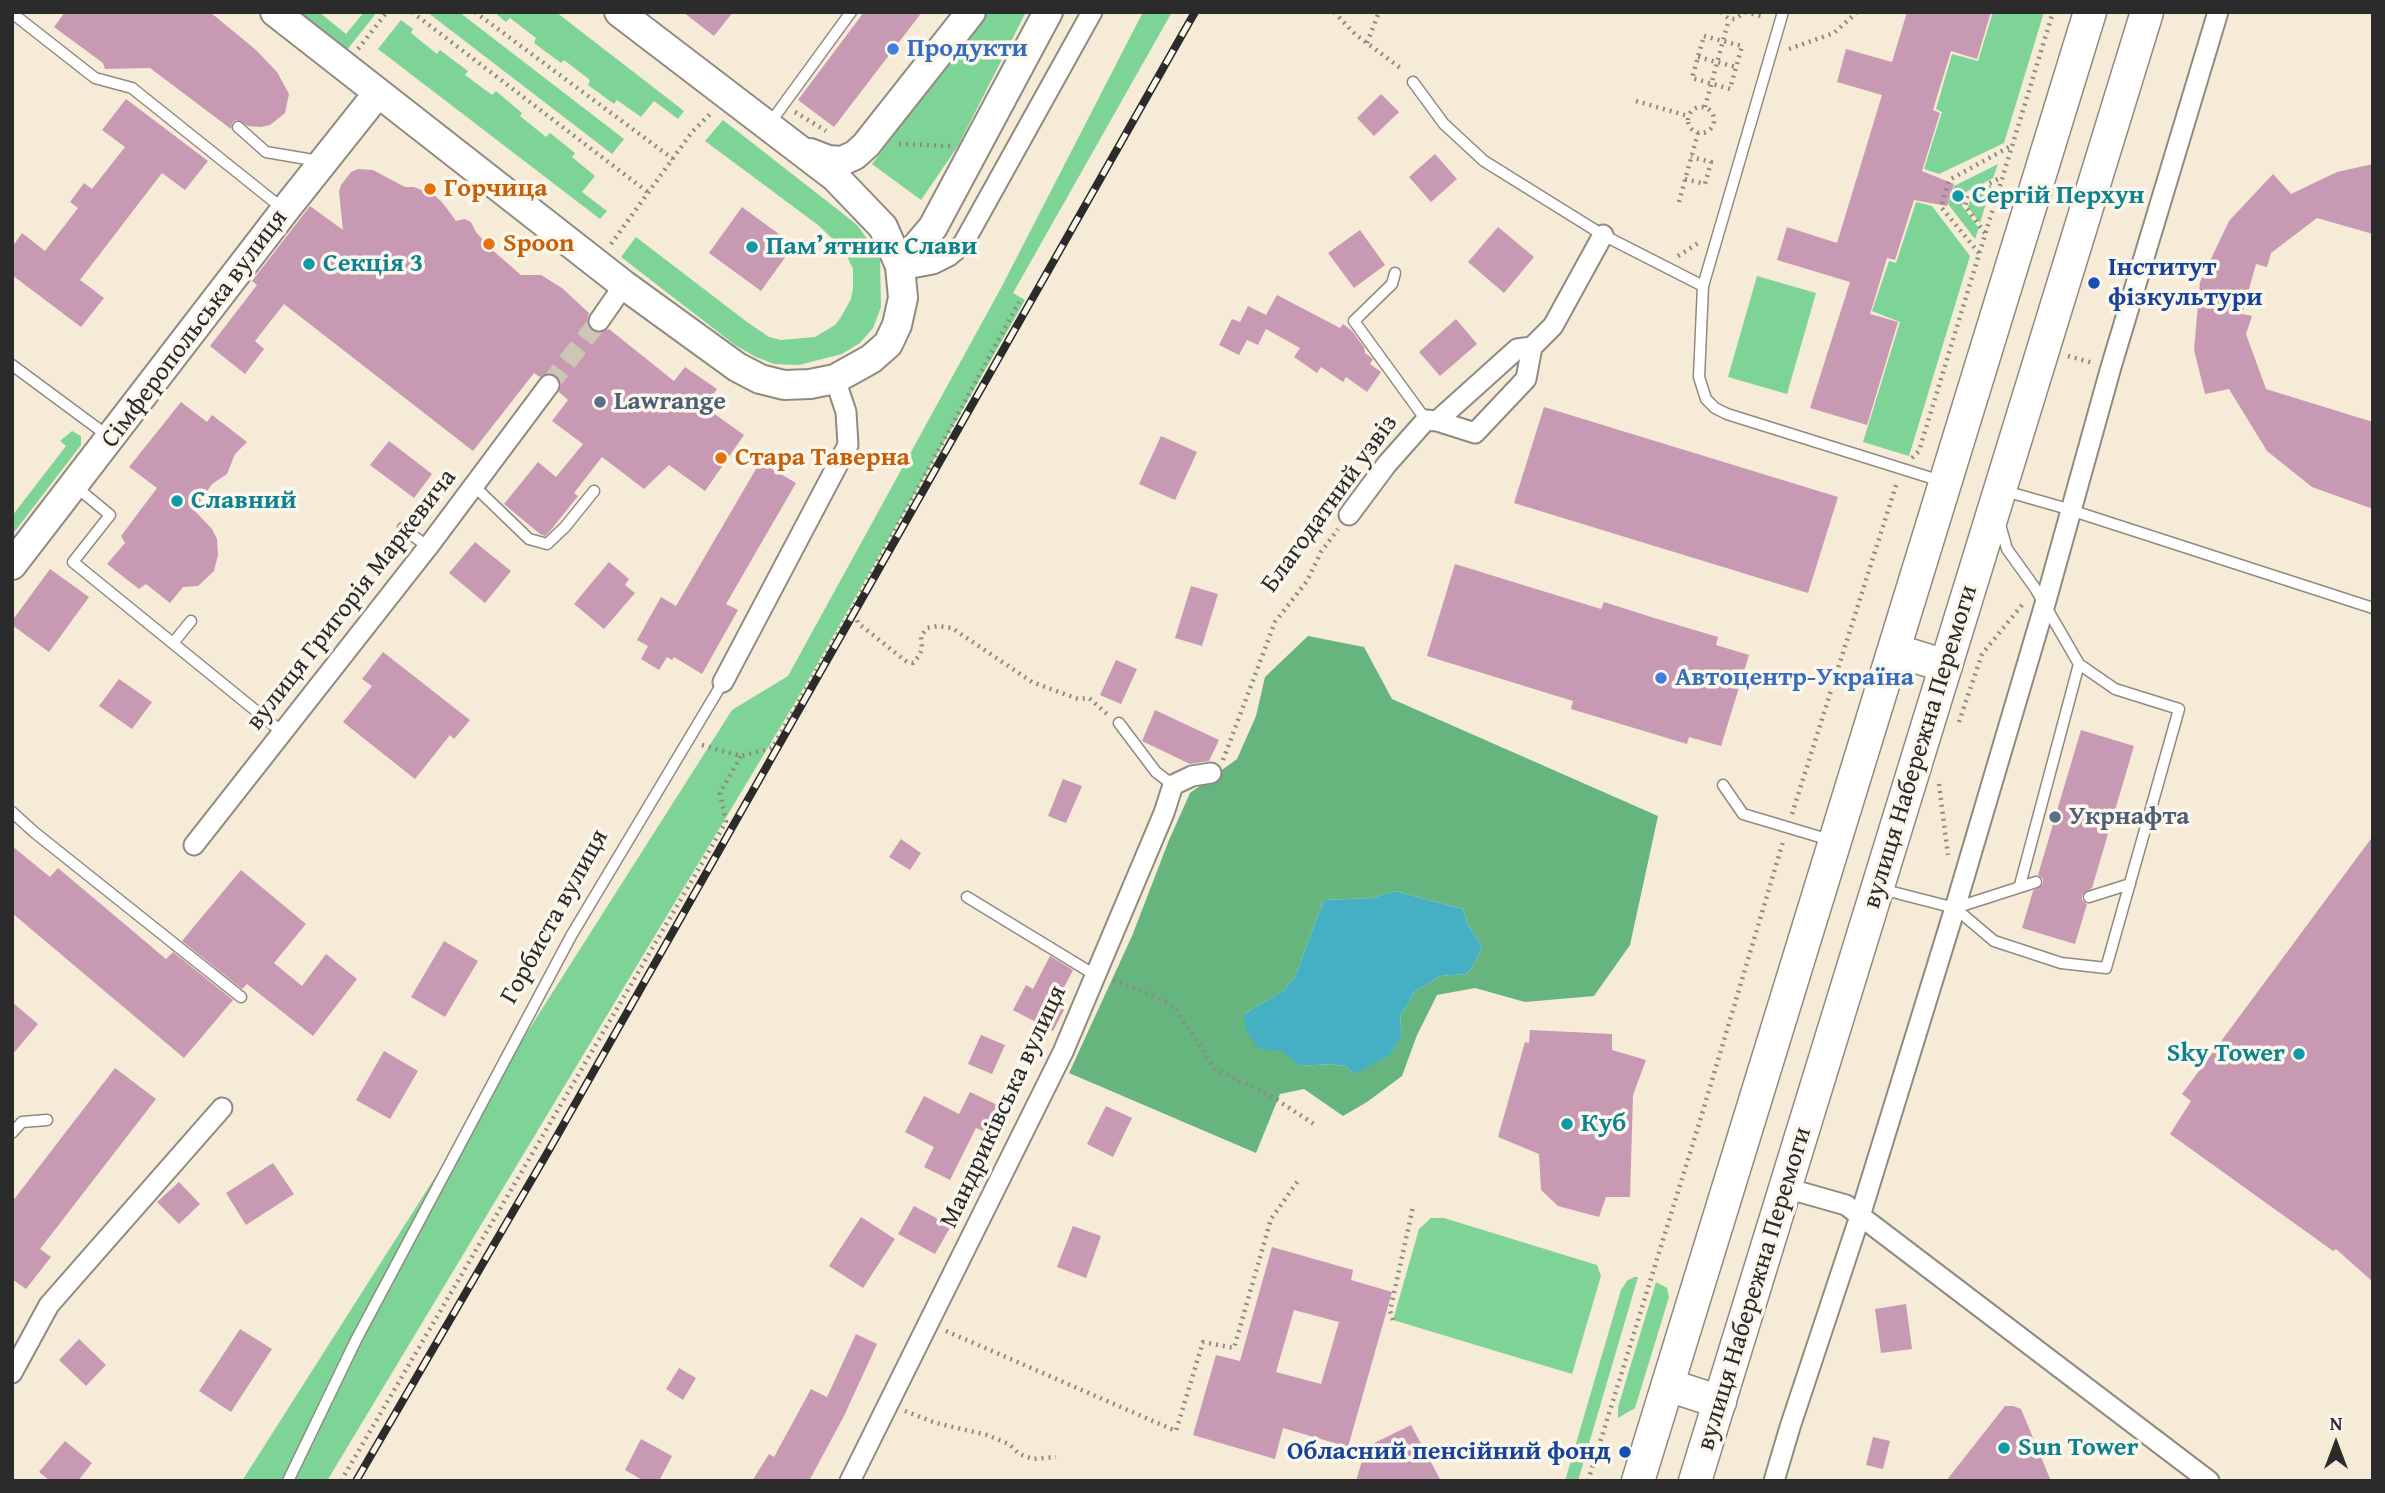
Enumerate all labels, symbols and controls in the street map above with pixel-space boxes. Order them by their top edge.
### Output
place label: Продукти [907,33,1028,65]
marker: Продукти [885,41,901,57]
place label: Горчица [444,173,547,205]
place label: Сергій Перхун [1972,180,2144,212]
marker: Горчица [422,181,438,197]
marker: Сергій Перхун [1950,188,1966,204]
street label: Сімферопольська вулиця [95,204,295,454]
place label: Spoon [503,228,574,260]
place label: Пам’ятник Слави [766,231,977,263]
marker: Spoon [481,236,497,252]
marker: Пам’ятник Слави [744,239,760,255]
place label: Секція 3 [323,248,423,280]
place label: Інститут фізкультури [2108,252,2263,314]
marker: Секція 3 [301,256,317,272]
marker: Інститут фізкультури [2086,275,2102,291]
place label: Lawrange [614,386,726,418]
marker: Lawrange [592,394,608,410]
street label: Благодатний узвіз [1255,409,1405,599]
place label: Стара Таверна [735,442,910,474]
marker: Стара Таверна [713,450,729,466]
street label: вулиця Григорія Маркевича [240,463,464,737]
place label: Славний [191,485,296,517]
marker: Славний [169,493,185,509]
street label: вулиця Набережна Перемоги [1857,582,1985,912]
place label: Автоцентр-Україна [1675,662,1914,694]
marker: Автоцентр-Україна [1653,670,1669,686]
place label: Укрнафта [2069,801,2190,833]
marker: Укрнафта [2047,809,2063,825]
street label: Горбиста вулиця [494,824,616,1010]
street label: Мандриківська вулиця [934,981,1074,1233]
place label: Sky Tower [2167,1038,2285,1070]
marker: Sky Tower [2291,1046,2307,1062]
place label: Куб [1581,1108,1626,1140]
marker: Куб [1559,1116,1575,1132]
street label: вулиця Набережна Перемоги [1691,1124,1819,1454]
north arrow [2301,1409,2371,1479]
text: N [2330,1409,2342,1437]
place label: Sun Tower [2018,1432,2138,1464]
place label: Обласний пенсійний фонд [1287,1436,1611,1468]
marker: Sun Tower [1996,1440,2012,1456]
marker: Обласний пенсійний фонд [1617,1444,1633,1460]

